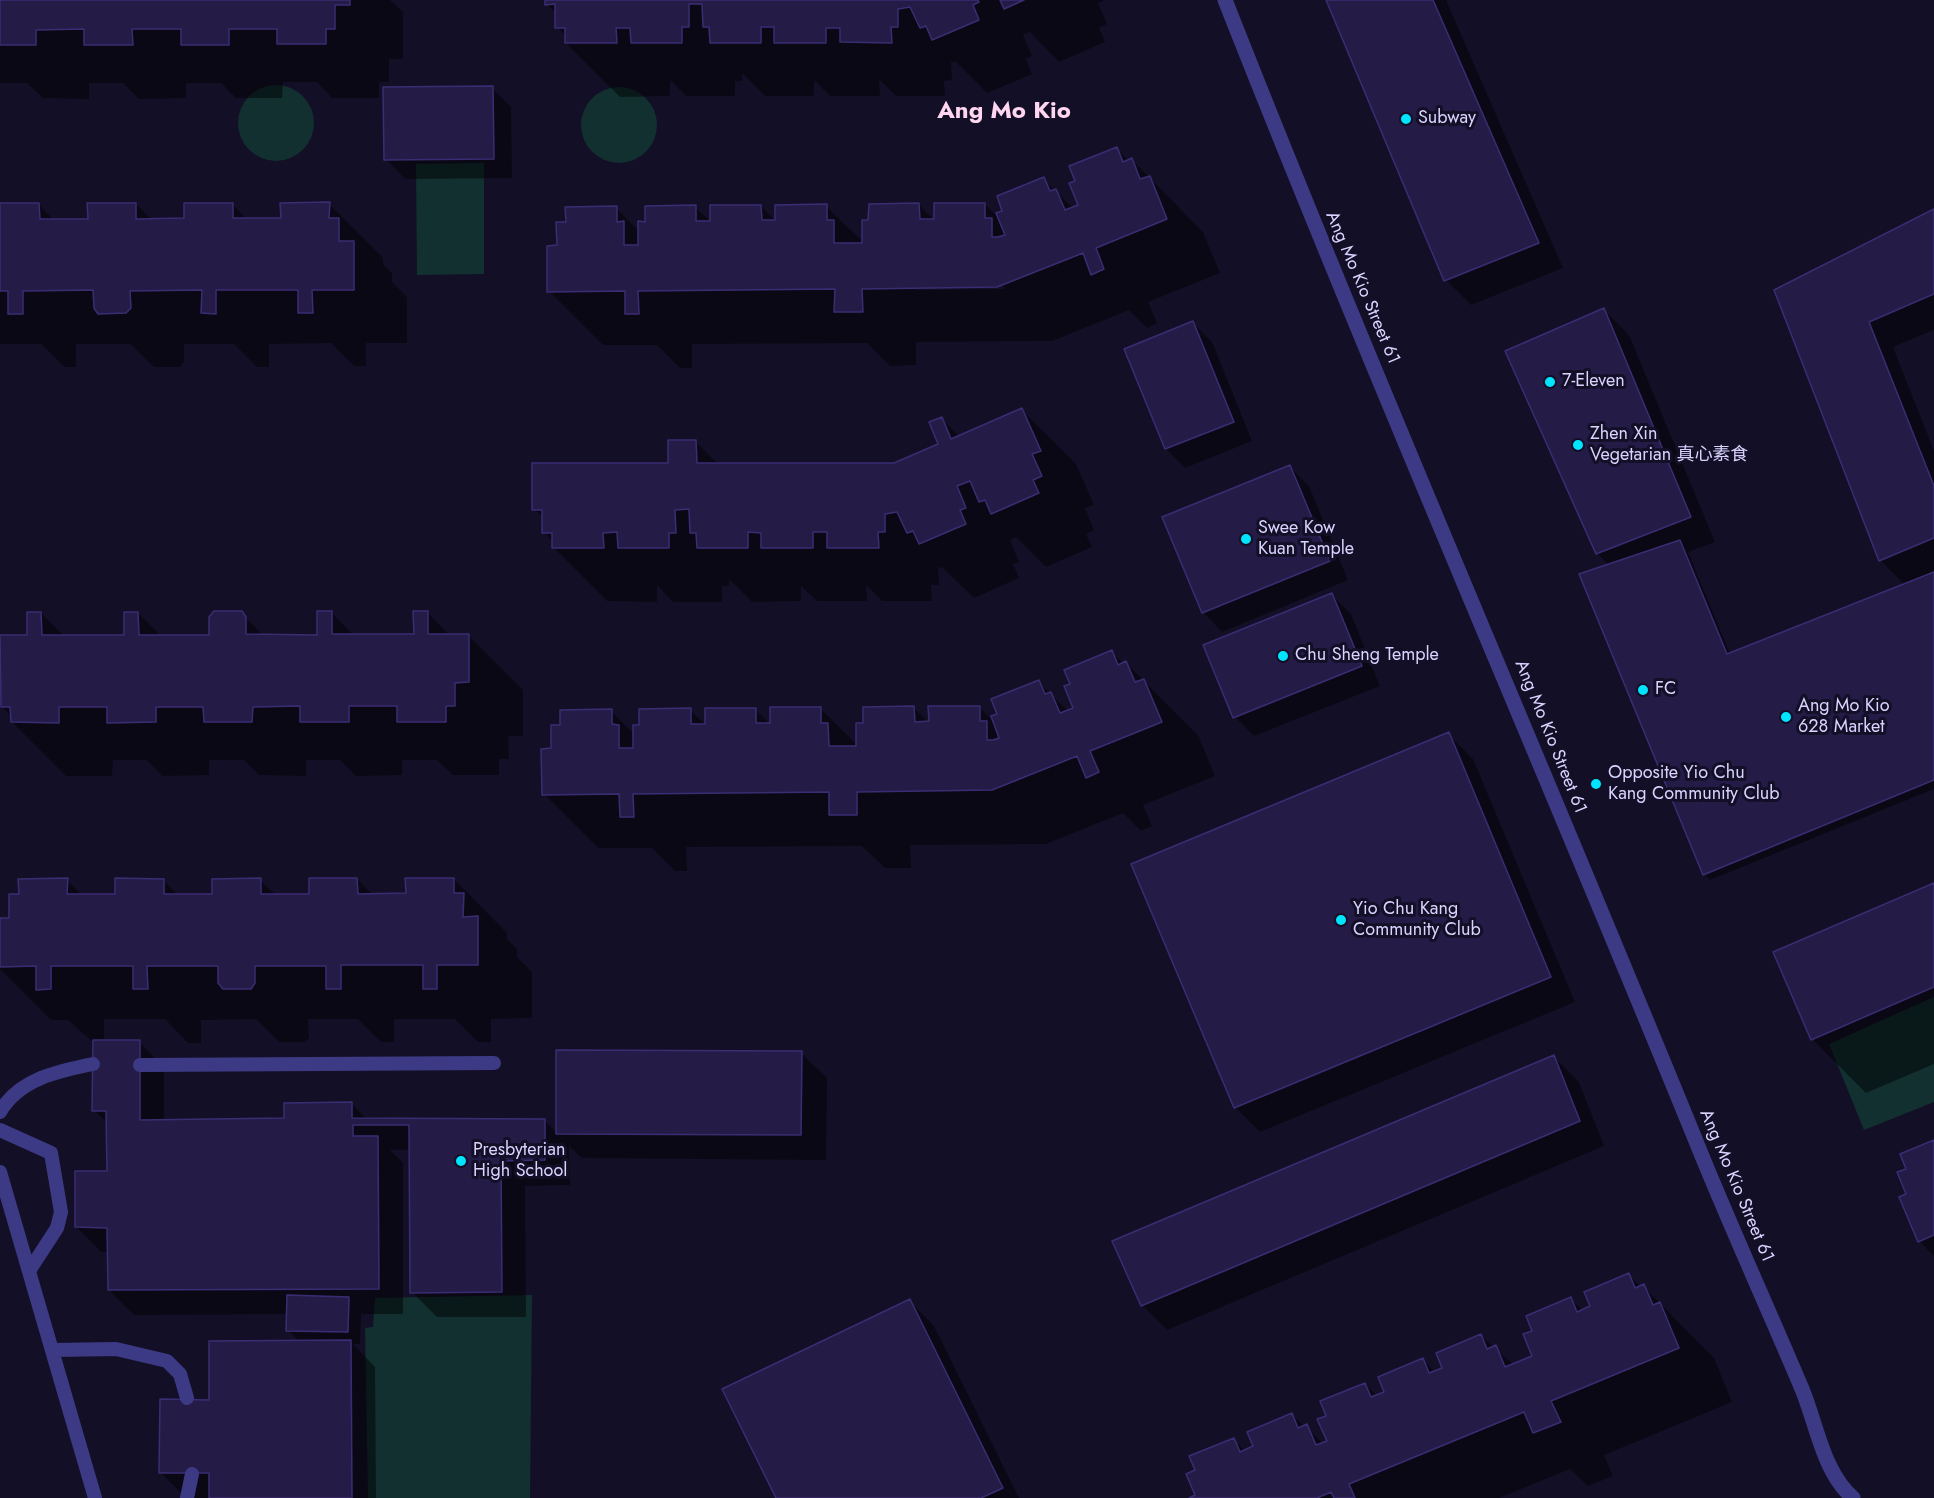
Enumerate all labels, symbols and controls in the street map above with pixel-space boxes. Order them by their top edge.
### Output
district label: Ang Mo Kio [937,98,1071,126]
place label: Subway [1418,108,1476,130]
marker: Subway [1399,112,1413,126]
street label: Ang Mo Kio Street 61 [1320,208,1404,368]
place label: 7-Eleven [1562,371,1625,393]
marker: 7-Eleven [1543,375,1557,389]
place label: Zhen Xin Vegetarian 真心素食 [1590,424,1749,466]
marker: Zhen Xin Vegetarian 真心素食 [1571,438,1585,452]
place label: Swee Kow Kuan Temple [1258,518,1354,560]
marker: Swee Kow Kuan Temple [1239,532,1253,546]
place label: Chu Sheng Temple [1295,645,1439,667]
marker: Chu Sheng Temple [1276,649,1290,663]
street label: Ang Mo Kio Street 61 [1509,657,1591,817]
place label: FC [1655,679,1676,701]
marker: FC [1636,683,1650,697]
place label: Ang Mo Kio 628 Market [1798,696,1889,738]
marker: Ang Mo Kio 628 Market [1779,710,1793,724]
place label: Opposite Yio Chu Kang Community Club [1608,763,1780,806]
marker: Opposite Yio Chu Kang Community Club [1589,777,1603,791]
place label: Yio Chu Kang Community Club [1353,899,1481,942]
marker: Yio Chu Kang Community Club [1334,913,1348,927]
street label: Ang Mo Kio Street 61 [1694,1106,1778,1266]
place label: Presbyterian High School [473,1140,567,1182]
marker: Presbyterian High School [454,1154,468,1168]

